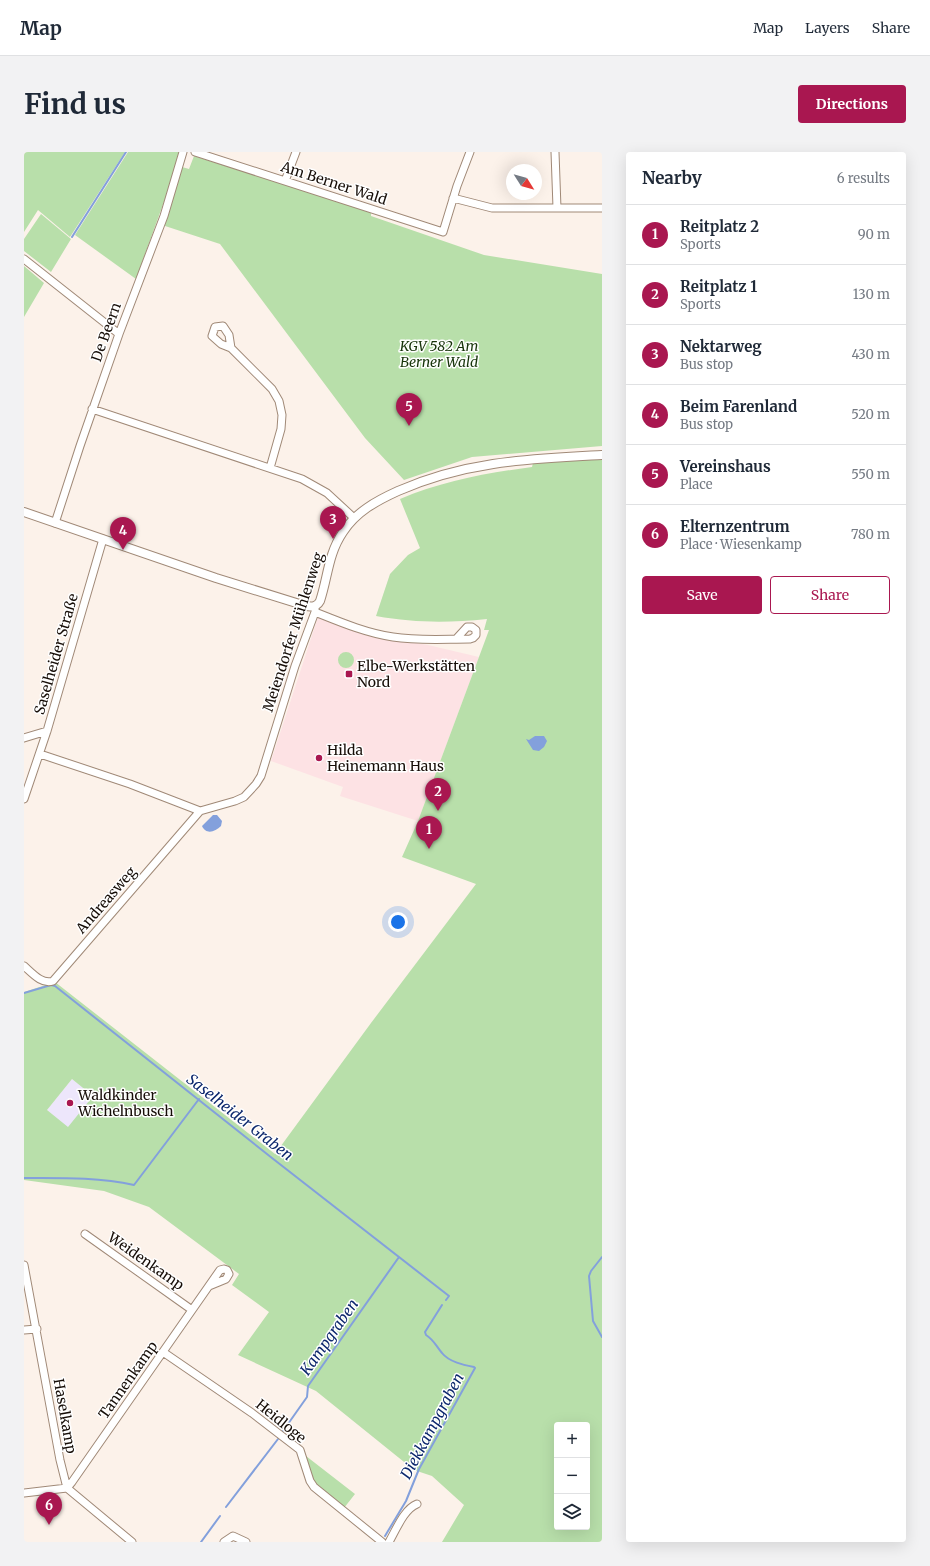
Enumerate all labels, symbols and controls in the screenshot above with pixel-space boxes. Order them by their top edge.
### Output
text: Map [20,16,62,40]
text: Map [753,19,783,37]
text: Layers [805,19,850,37]
text: Share [872,19,910,37]
button: Directions [798,85,906,123]
text: Find us [24,86,126,122]
street label: Am Berner Wald [278,157,390,209]
north arrow [506,164,542,200]
text: Nearby [642,167,702,189]
text: 6 results [837,170,890,187]
text: Reitplatz 2 [680,217,759,236]
text: 1 [652,226,658,243]
text: 90 m [858,226,890,243]
text: Sports [680,236,721,253]
text: Reitplatz 1 [680,277,757,296]
text: 2 [651,286,659,303]
text: 130 m [853,286,890,303]
text: Sports [680,296,721,313]
street label: De Beern [87,300,125,364]
park label: KGV 582 Am Berner Wald [399,337,478,371]
text: Nektarweg [680,337,762,356]
text: 3 [651,346,659,363]
text: 430 m [851,346,890,363]
text: Bus stop [680,356,733,373]
pin: 5 [396,393,422,426]
text: Beim Farenland [680,397,797,416]
text: 4 [651,406,659,423]
text: 520 m [851,406,890,423]
text: Bus stop [680,416,733,433]
text: Vereinshaus [680,457,771,476]
text: 5 [651,466,659,483]
text: 550 m [851,466,890,483]
text: Place [680,476,713,493]
pin: 3 [320,506,346,539]
pin: 4 [110,517,136,550]
text: Elternzentrum [680,517,790,536]
text: 6 [651,526,659,543]
text: 780 m [851,526,890,543]
text: Place · Wiesenkamp [680,536,802,553]
street label: Meiendorfer Mühlenweg [259,549,327,714]
button: Save [642,576,762,614]
button: Share [770,576,890,614]
street label: Saselheider Straße [30,591,82,717]
place label: Elbe-Werkstätten Nord [357,657,475,691]
marker: Elbe-Werkstätten Nord [344,669,354,679]
place label: Hilda Heinemann Haus [327,741,444,775]
marker: Hilda Heinemann Haus [314,753,324,763]
pin: 2 [425,778,451,811]
pin: 1 [416,816,442,849]
street label: Andreasweg [71,862,140,938]
your location [388,912,408,932]
water label: Saselheider Graben [183,1070,297,1164]
place label: Waldkinder Wichelnbusch [77,1086,173,1120]
marker: Waldkinder Wichelnbusch [65,1098,75,1108]
street label: Weidenkamp [104,1228,188,1294]
water label: Kampgraben [295,1295,362,1380]
street label: Tannenkamp [95,1337,162,1422]
water label: Diekkampgraben [396,1370,468,1483]
street label: Haselkamp [50,1377,81,1455]
street label: Heidloge [252,1395,310,1447]
map controls [554,1422,590,1530]
button: + [554,1422,590,1458]
button: − [554,1458,590,1494]
pin: 6 [36,1492,62,1525]
button: layers [554,1494,590,1530]

